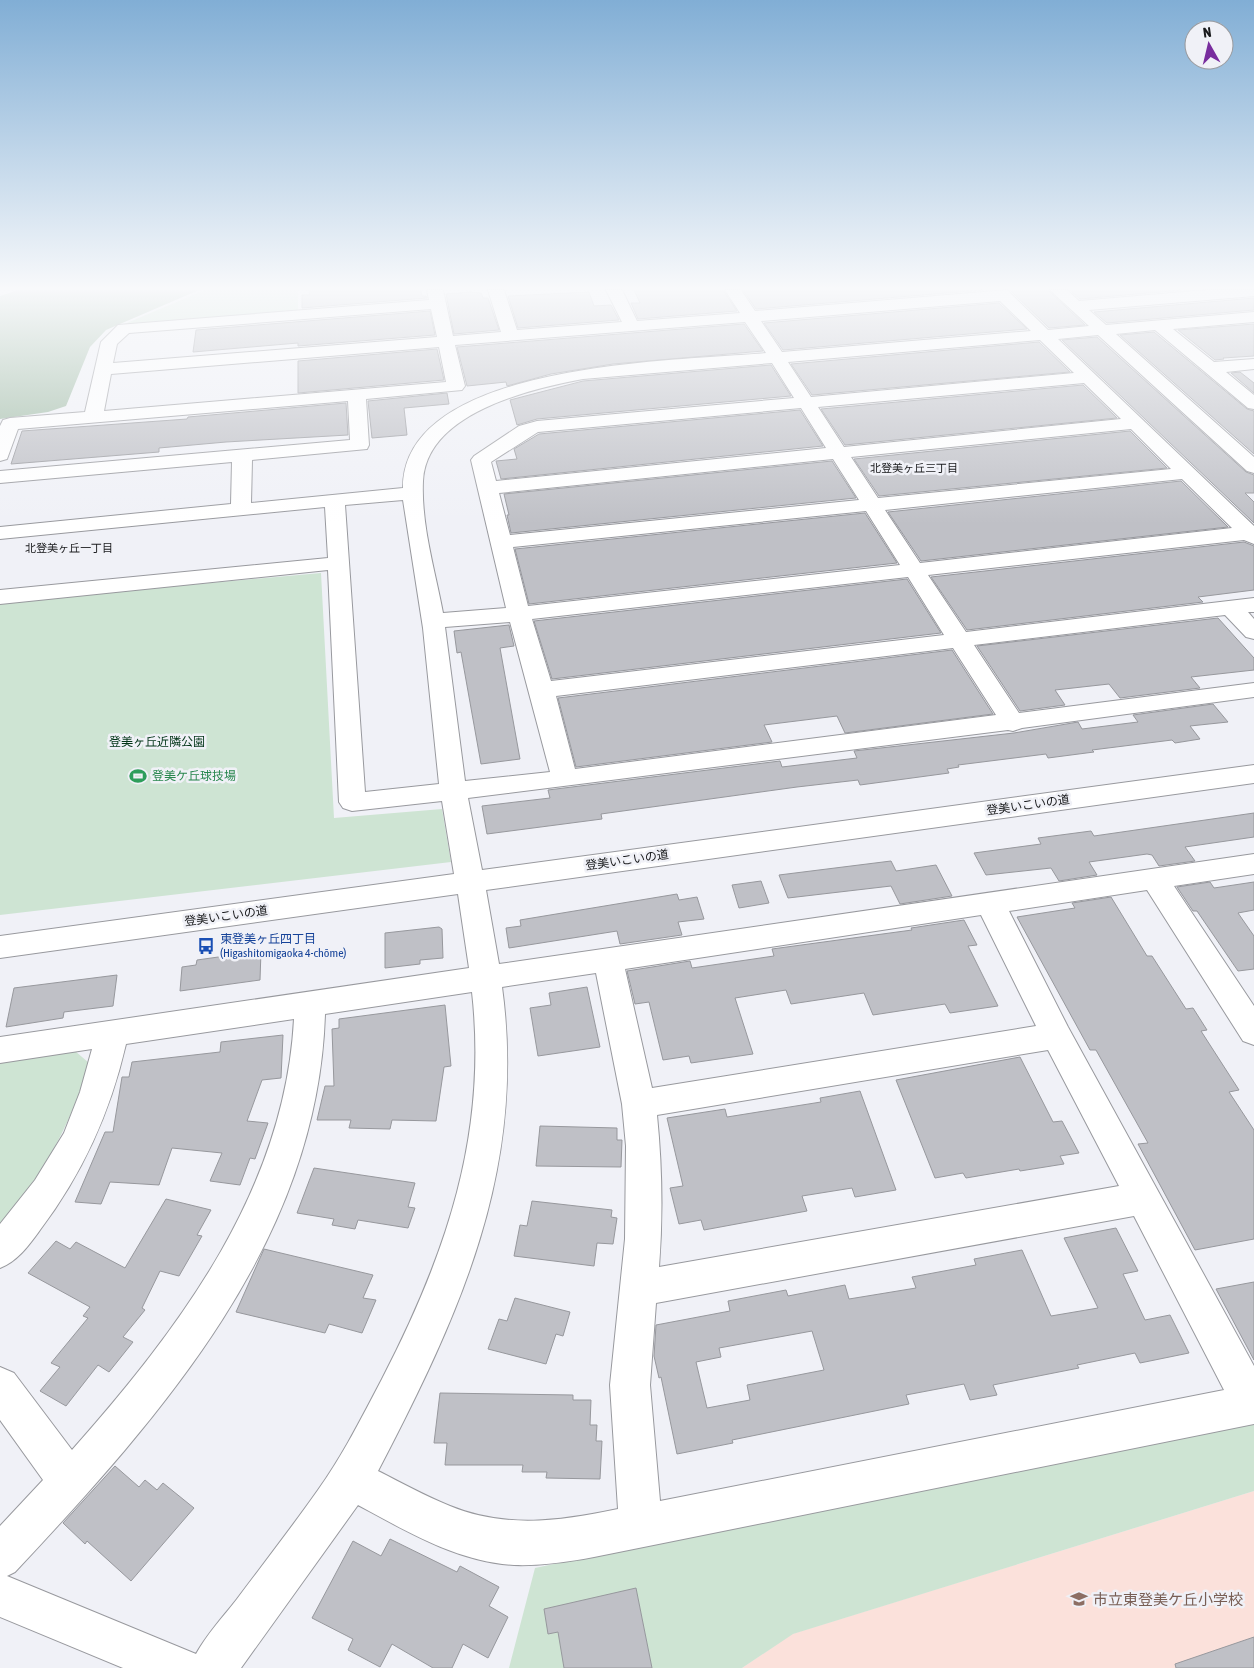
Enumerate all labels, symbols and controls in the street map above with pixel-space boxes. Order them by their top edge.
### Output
north arrow [1184,20,1234,70]
text: N [1202,24,1212,41]
district label: 北登美ヶ丘三丁目 [870,462,958,474]
district label: 北登美ヶ丘一丁目 [25,542,113,554]
park label: 登美ヶ丘近隣公園 [109,735,205,749]
sports icon: 登美ケ丘球技場 [128,766,148,786]
place label: 登美ケ丘球技場 [152,769,236,783]
street label: 登美いこいの道 [985,792,1071,818]
street label: 登美いこいの道 [584,847,670,873]
street label: 登美いこいの道 [183,903,269,929]
place label: 東登美ヶ丘四丁目 (Higashitomigaoka 4-chōme) [220,932,347,960]
bus stop icon: 東登美ヶ丘四丁目 (Higashitomigaoka 4-chōme) [196,936,216,956]
school or university icon: 市立東登美ケ丘小学校 [1069,1589,1089,1609]
place label: 市立東登美ケ丘小学校 [1093,1591,1243,1608]

